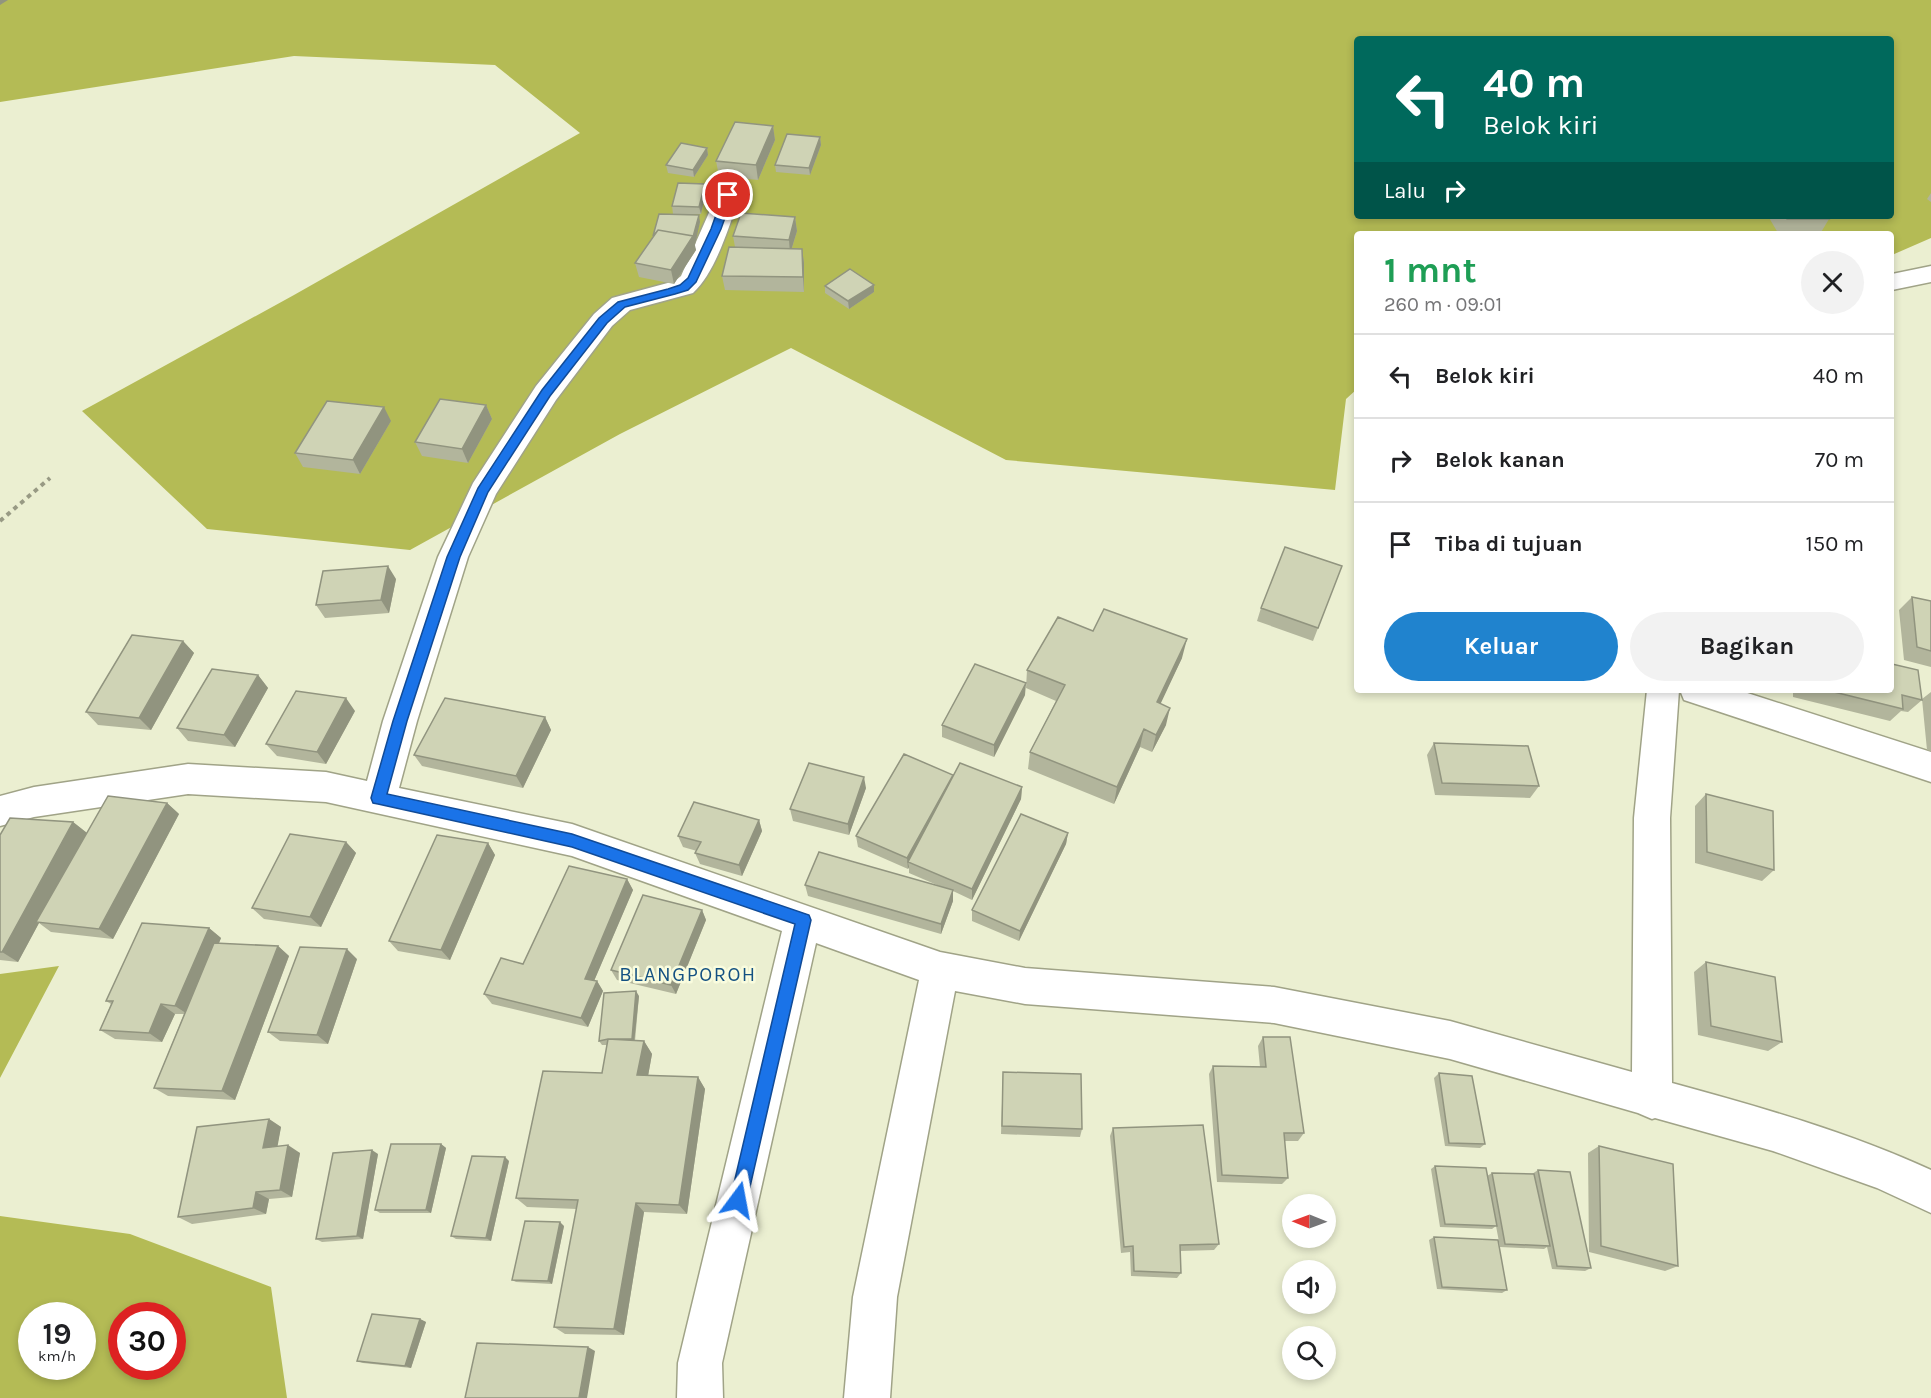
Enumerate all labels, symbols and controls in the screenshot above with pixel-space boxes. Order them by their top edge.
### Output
text: 40 m [1483,58,1585,108]
icon: left [1384,60,1462,138]
text: Belok kiri [1483,109,1599,141]
pin [702,169,753,220]
icon: right [1438,174,1471,207]
icon: arrive [711,178,744,211]
text: Lalu [1384,178,1426,204]
text: 1 mnt [1384,249,1477,291]
button: close [1801,251,1864,314]
text: 260 m · 09:01 [1384,293,1502,316]
icon: left [1384,360,1417,393]
text: Belok kiri [1435,363,1535,389]
text: 40 m [1813,363,1864,389]
icon: right [1384,444,1417,477]
text: Belok kanan [1435,447,1565,473]
text: 70 m [1815,447,1864,473]
icon: arrive [1384,528,1417,561]
text: Tiba di tujuan [1435,531,1582,557]
text: 150 m [1805,531,1864,557]
button: Keluar [1384,612,1618,681]
button: Bagikan [1630,612,1864,681]
district label: BLANGPOROH [619,963,757,986]
position arrow [706,1168,770,1232]
north arrow [1282,1194,1336,1248]
map controls [1282,1194,1336,1380]
button: sound [1282,1260,1336,1314]
speed limit sign: 30 [108,1302,186,1380]
text: 19 [42,1316,71,1352]
button: search [1282,1326,1336,1380]
text: km/h [38,1347,76,1365]

